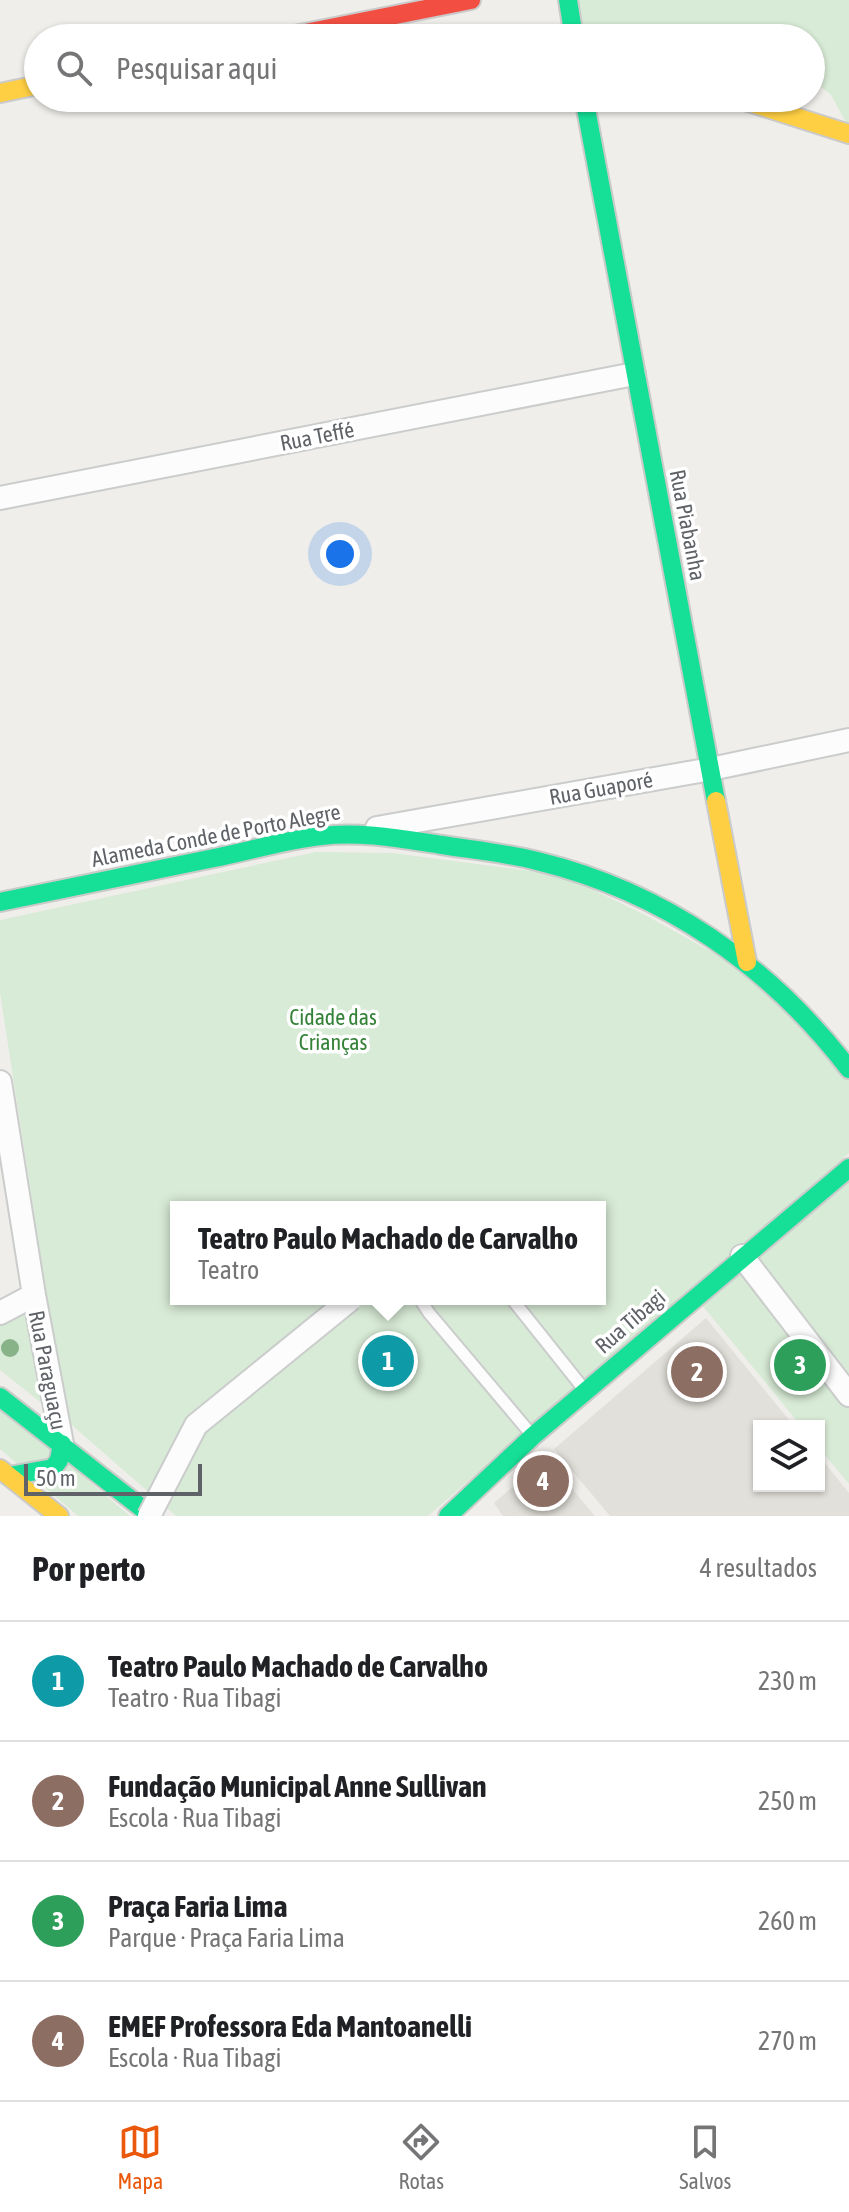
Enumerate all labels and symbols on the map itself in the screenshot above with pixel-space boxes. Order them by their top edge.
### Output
street label: Rua Teffé [278,416,356,456]
street label: Rua Piabanha [664,467,712,583]
your location [320,534,360,574]
street label: Rua Guaporé [547,766,655,810]
street label: Alameda Conde de Porto Alegre [89,798,343,872]
park label: Cidade das Crianças [289,1004,377,1055]
street label: Rua Tibagi [590,1284,670,1358]
street label: Rua Paraguaçu [24,1308,72,1432]
pin: 1 [362,1331,414,1391]
pin: 3 [774,1335,826,1395]
pin: 2 [671,1342,723,1402]
pin: 4 [517,1451,569,1511]
scale bar [24,1460,202,1496]

